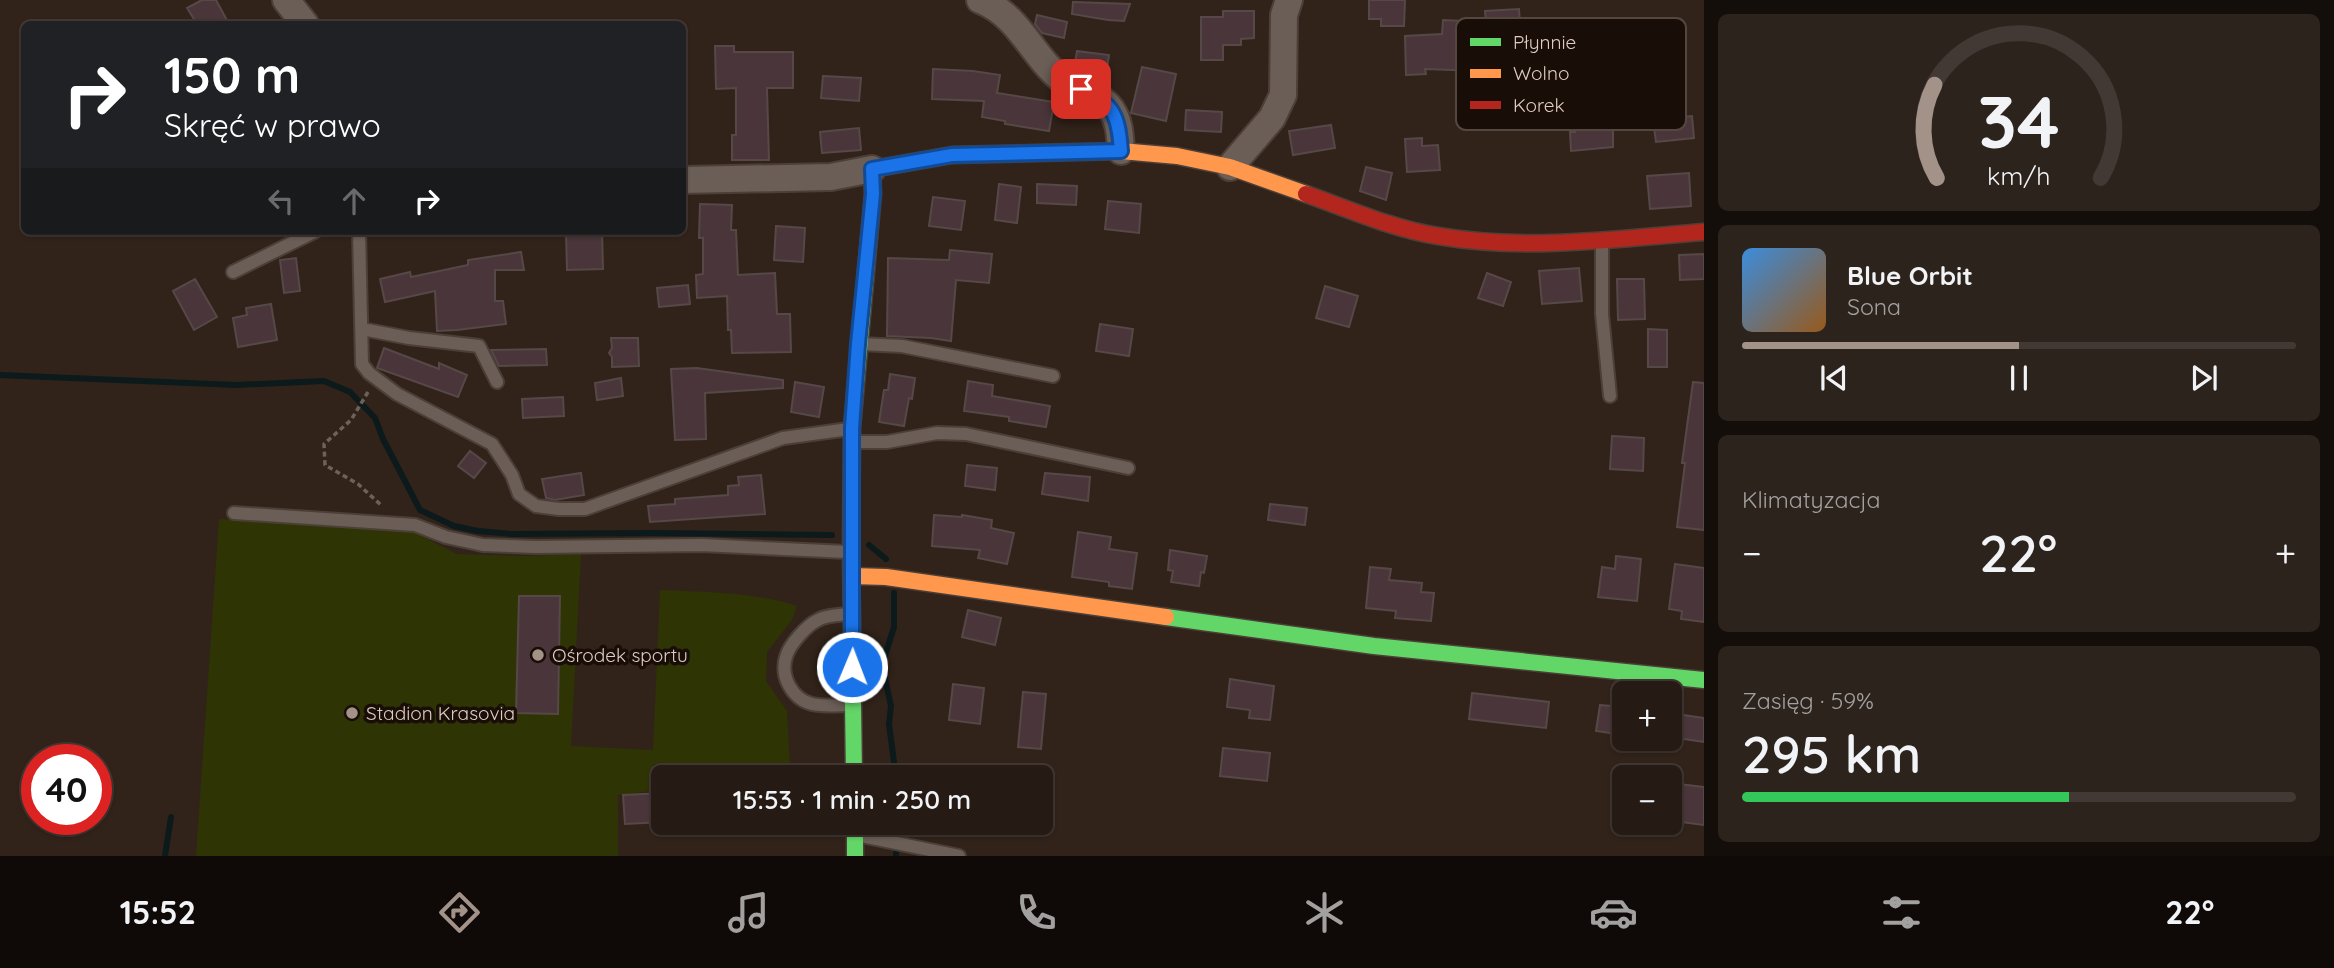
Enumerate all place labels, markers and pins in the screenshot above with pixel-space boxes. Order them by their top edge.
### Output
pin [1051,59,1111,119]
place label: Ośrodek sportu [552,643,688,667]
marker: Ośrodek sportu [530,647,546,663]
place label: Stadion Krasovia [366,701,515,725]
marker: Stadion Krasovia [344,705,360,721]

